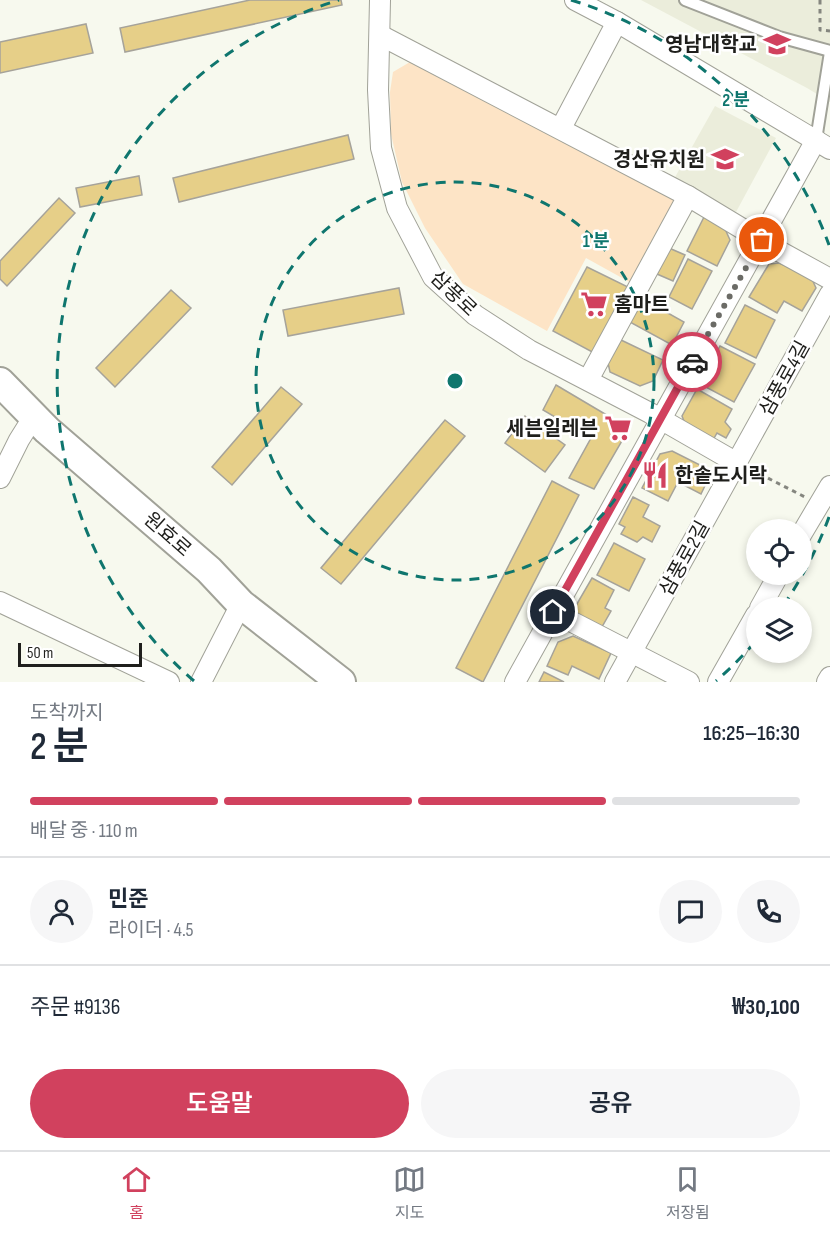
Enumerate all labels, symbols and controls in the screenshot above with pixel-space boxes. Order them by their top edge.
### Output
school or university icon: 영남대학교 [762,29,792,59]
place label: 영남대학교 [665,33,757,57]
text: 2 분 [722,90,750,111]
school or university icon: 경산유치원 [710,144,740,174]
place label: 경산유치원 [613,148,705,172]
pin [736,214,787,265]
icon: bag [745,223,778,256]
text: 1 분 [583,231,610,252]
street label: 삼풍로 [425,266,481,322]
supermarket icon: 홈마트 [579,289,609,319]
place label: 홈마트 [614,293,669,317]
courier [662,332,722,392]
street label: 삼풍로4길 [755,337,815,420]
icon: car [676,346,709,379]
centre of rings [445,371,465,391]
supermarket icon: 세븐일레븐 [603,413,633,443]
place label: 세븐일레븐 [506,417,598,441]
restaurant icon: 한솥도시락 [640,460,670,490]
place label: 한솥도시락 [675,464,768,488]
street label: 원효로 [139,507,196,562]
street label: 삼풍로2길 [655,517,715,600]
map controls [746,519,812,663]
button: locate [746,519,812,585]
pin [527,586,578,637]
icon: home [536,595,569,628]
button: layers [746,597,812,663]
scale bar [18,640,142,668]
text: 50 m [27,644,53,663]
text: 도착까지 [30,701,104,725]
text: 16:25–16:30 [703,720,800,747]
text: 2 분 [30,724,89,771]
text: 배달 중 · 110 m [30,819,138,843]
button: person [30,880,93,943]
button: chat [659,880,722,943]
button: phone [737,880,800,943]
text: 민준 [108,886,148,913]
text: 라이더 · 4.5 [108,918,194,942]
text: 주문 #9136 [30,994,120,1021]
text: ₩30,100 [732,994,800,1021]
button: 도움말 [30,1069,409,1138]
button: 공유 [421,1069,800,1138]
tab: 홈 [120,1163,153,1223]
tab: 지도 [393,1163,426,1223]
tab: 저장됨 [666,1163,710,1223]

